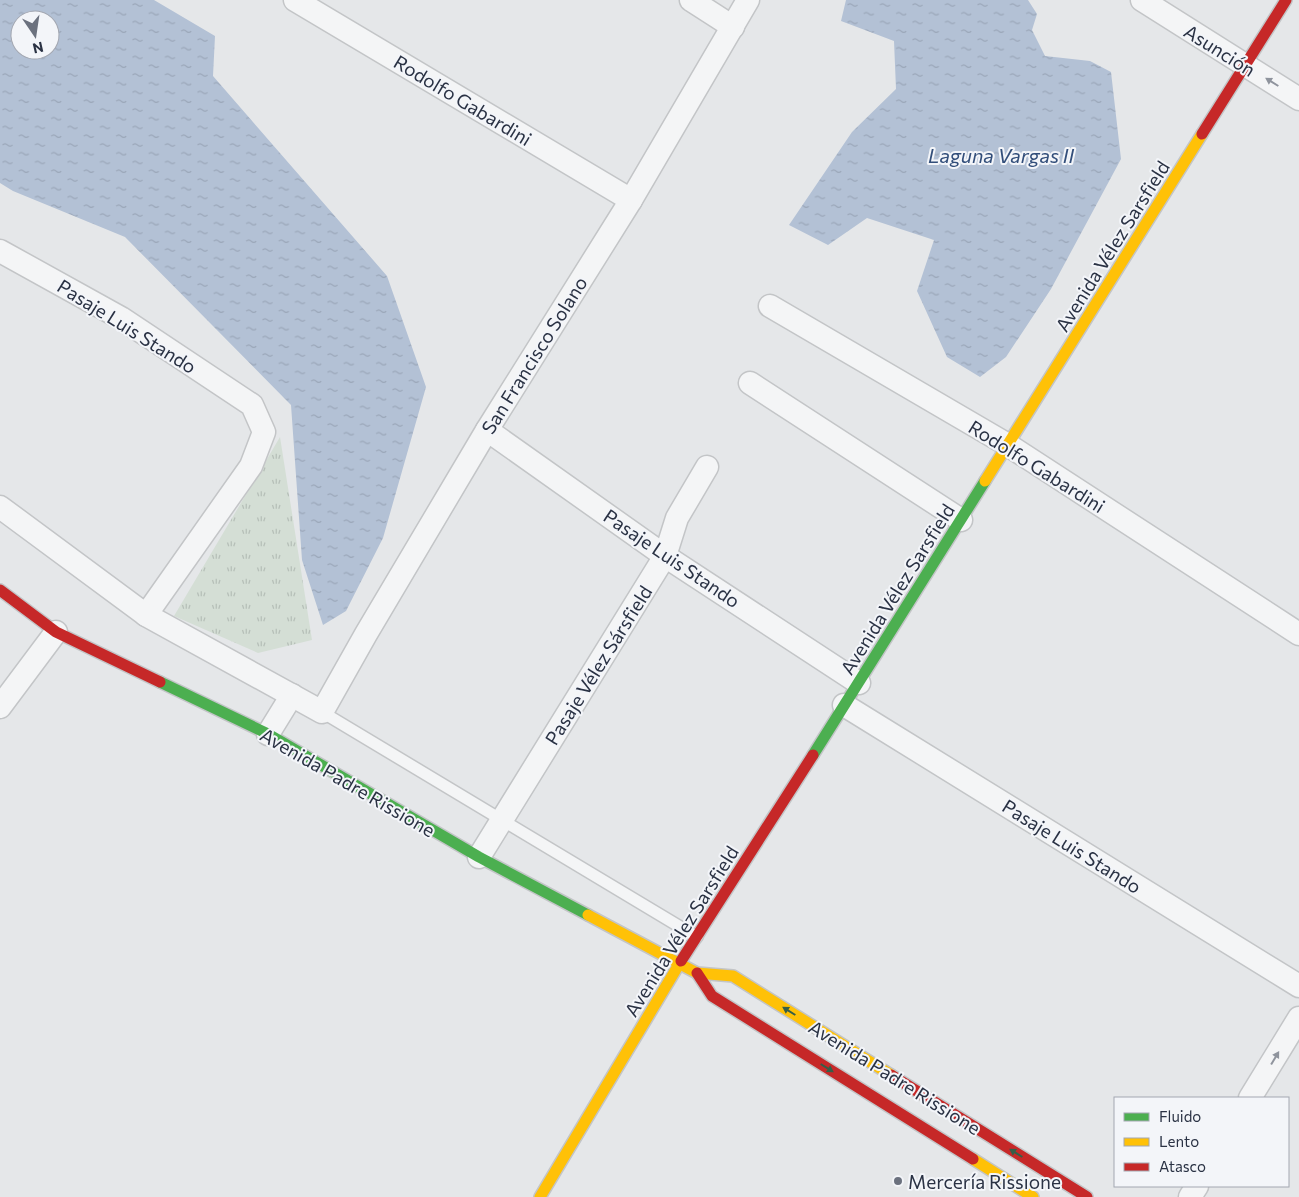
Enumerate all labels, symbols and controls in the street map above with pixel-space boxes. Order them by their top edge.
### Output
north arrow [10,10,60,60]
street label: Asunción [1180,19,1260,81]
text: N [31,39,45,58]
street label: Rodolfo Gabardini [390,50,536,150]
one-way arrow [1266,78,1279,87]
water label: Laguna Vargas II [928,143,1074,167]
street label: Avenida Vélez Sarsfield [1050,156,1174,336]
street label: San Francisco Solano [476,272,592,438]
street label: Pasaje Luis Stando [53,274,201,378]
street label: Rodolfo Gabardini [965,415,1109,517]
street label: Avenida Vélez Sarsfield [835,499,959,679]
street label: Pasaje Luis Stando [599,504,745,612]
street label: Pasaje Vélez Sársfield [540,581,656,749]
street label: Avenida Padre Rissione [257,723,439,841]
street label: Pasaje Luis Stando [998,794,1146,898]
street label: Avenida Vélez Sarsfield [619,841,743,1021]
one-way arrow [783,1007,796,1016]
street label: Avenida Padre Rissione [805,1015,985,1139]
one-way arrow [1270,1052,1279,1065]
one-way arrow [821,1063,834,1073]
legend [1114,1097,1289,1187]
text: Fluido [1159,1107,1201,1125]
text: Lento [1159,1132,1199,1150]
one-way arrow [1010,1148,1023,1157]
text: Atasco [1159,1157,1206,1175]
place label: Mercería Rissione [908,1170,1061,1193]
marker: Mercería Rissione [892,1175,904,1187]

